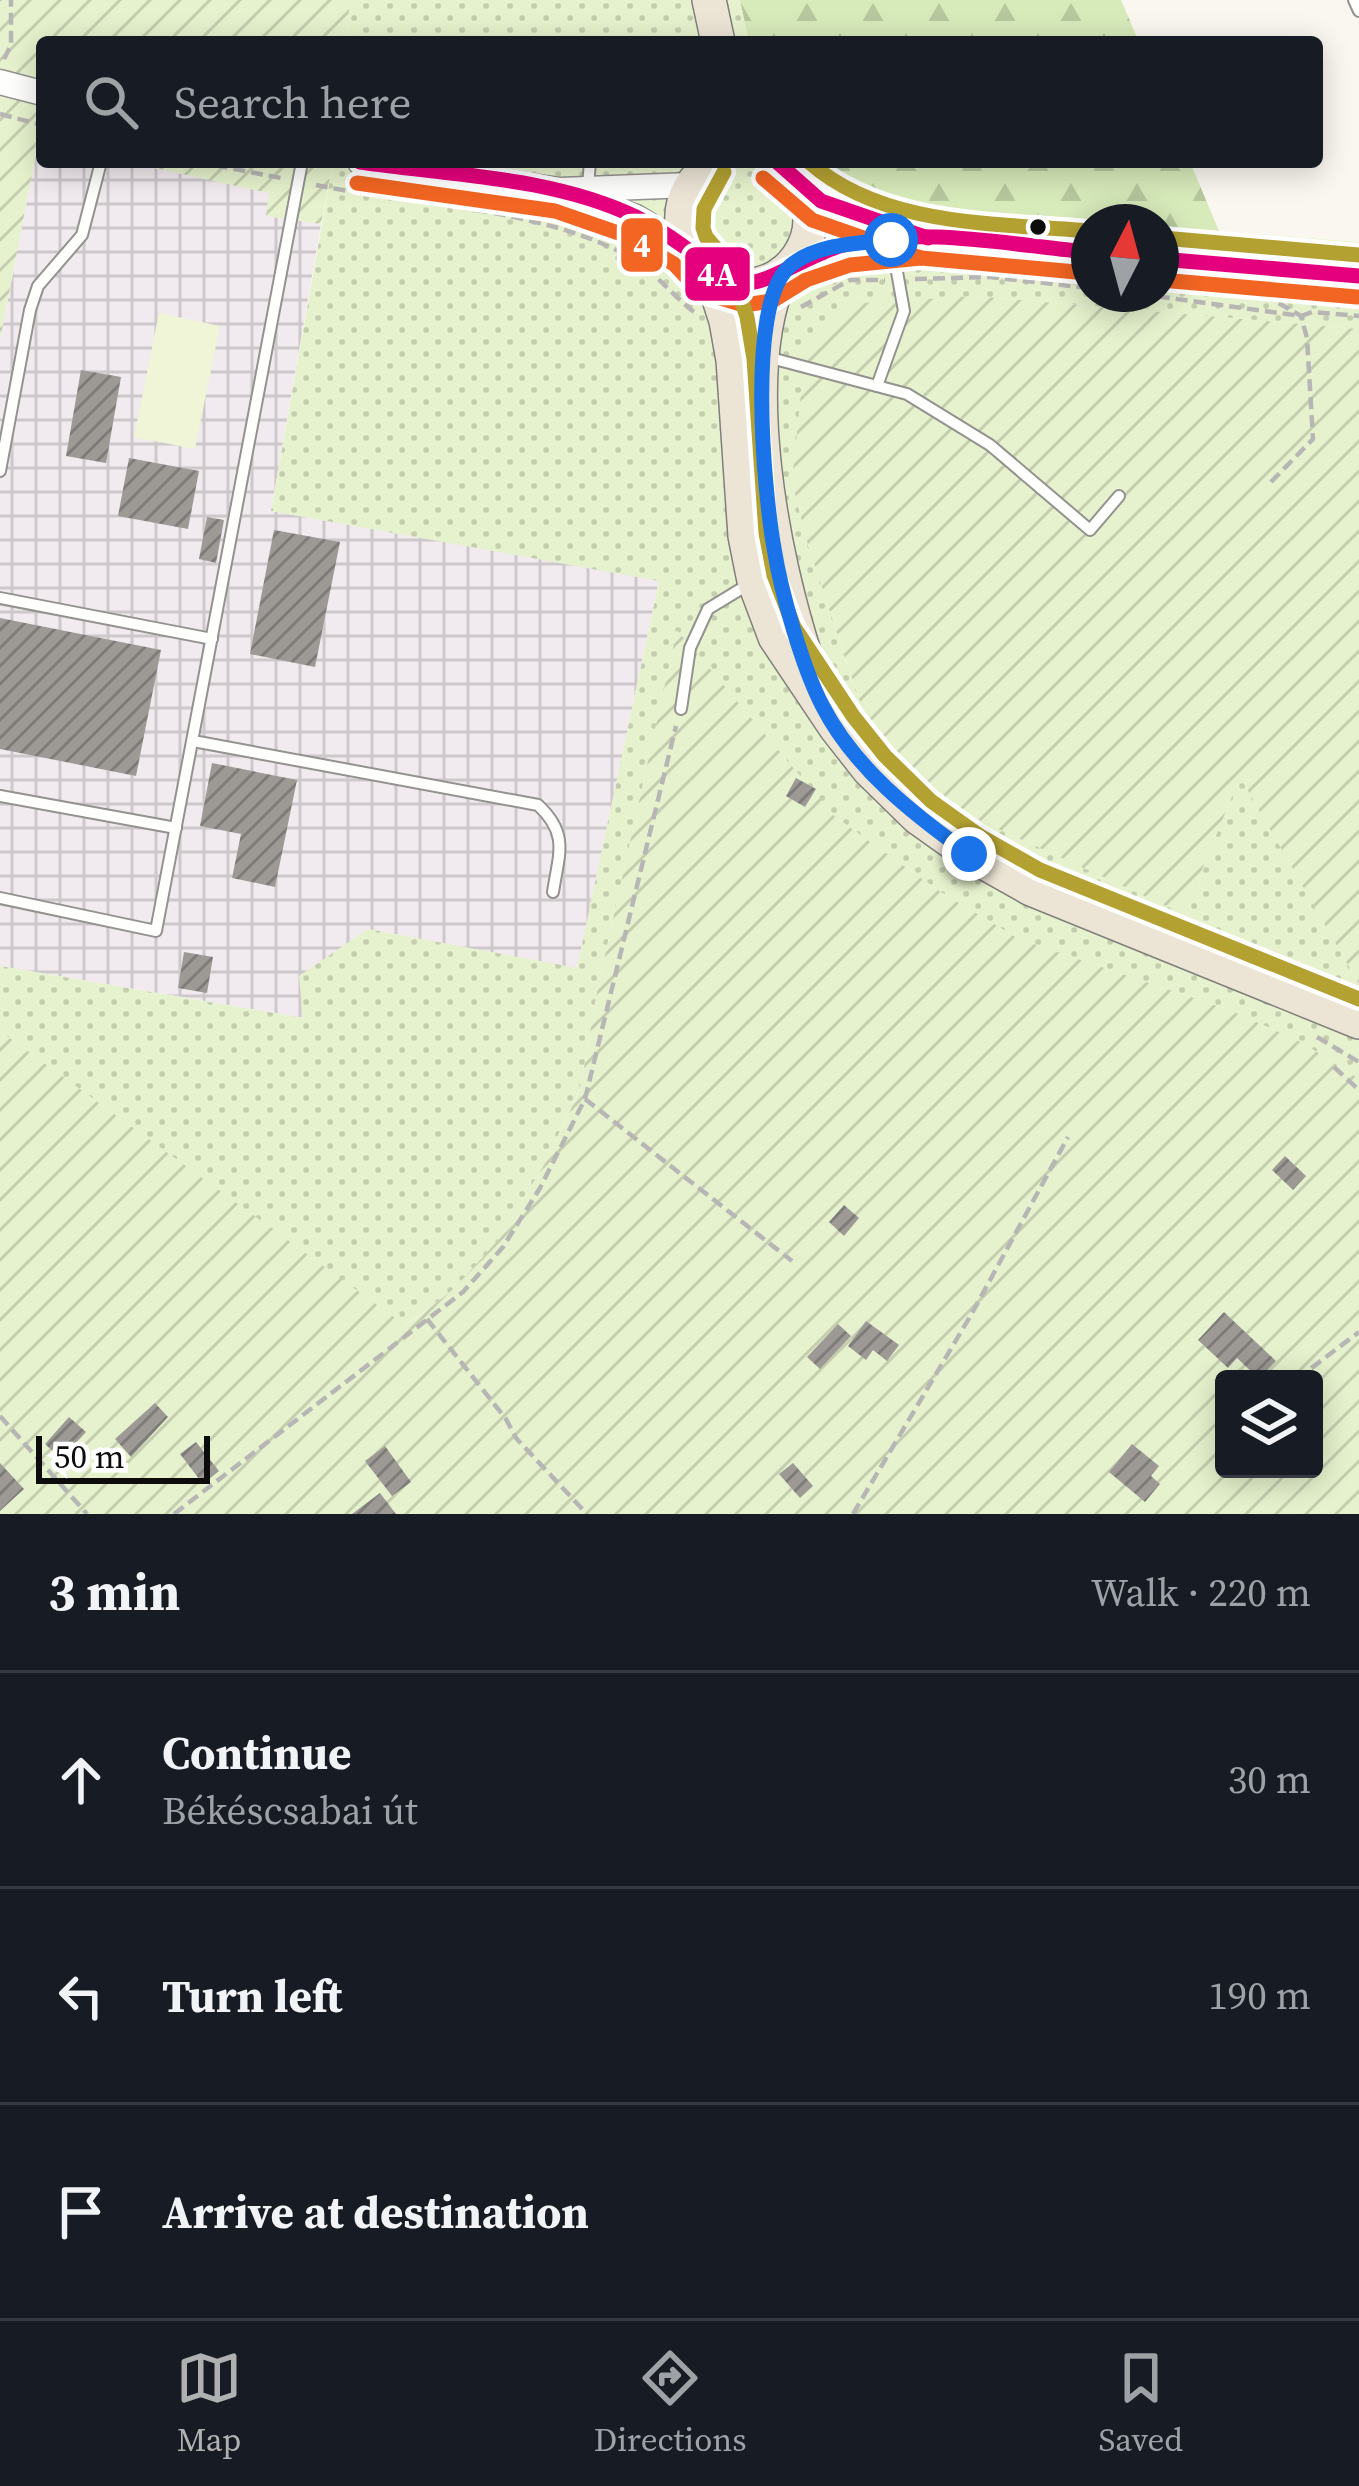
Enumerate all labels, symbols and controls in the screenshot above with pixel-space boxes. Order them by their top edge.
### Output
search box [36,36,1323,168]
icon: search [78,69,144,135]
text: Search here [174,71,411,133]
north arrow [1071,204,1179,312]
route start [864,213,918,267]
line badge: 4 [619,216,665,274]
unlabelled marker [1027,216,1049,238]
text: 4 [633,223,651,268]
line badge: 4A [683,245,752,303]
text: 4A [697,252,737,297]
route end [942,827,996,881]
map controls [1215,1370,1323,1478]
button: layers [1215,1370,1323,1478]
scale bar [36,1430,210,1483]
text: 50 m [54,1434,124,1479]
text: 3 min [48,1557,180,1627]
text: Walk · 220 m [1091,1566,1311,1619]
text: Continue [162,1722,351,1784]
icon: ahead [48,1747,114,1813]
text: 30 m [1228,1753,1311,1806]
text: Békéscsabai út [162,1784,418,1837]
icon: left [48,1963,114,2029]
text: Turn left [162,1965,342,2027]
text: 190 m [1208,1969,1311,2022]
icon: arrive [48,2179,114,2245]
text: Arrive at destination [162,2181,589,2243]
tab: Map [176,2345,242,2462]
tab: Directions [594,2345,747,2462]
tab: Saved [1098,2345,1183,2462]

